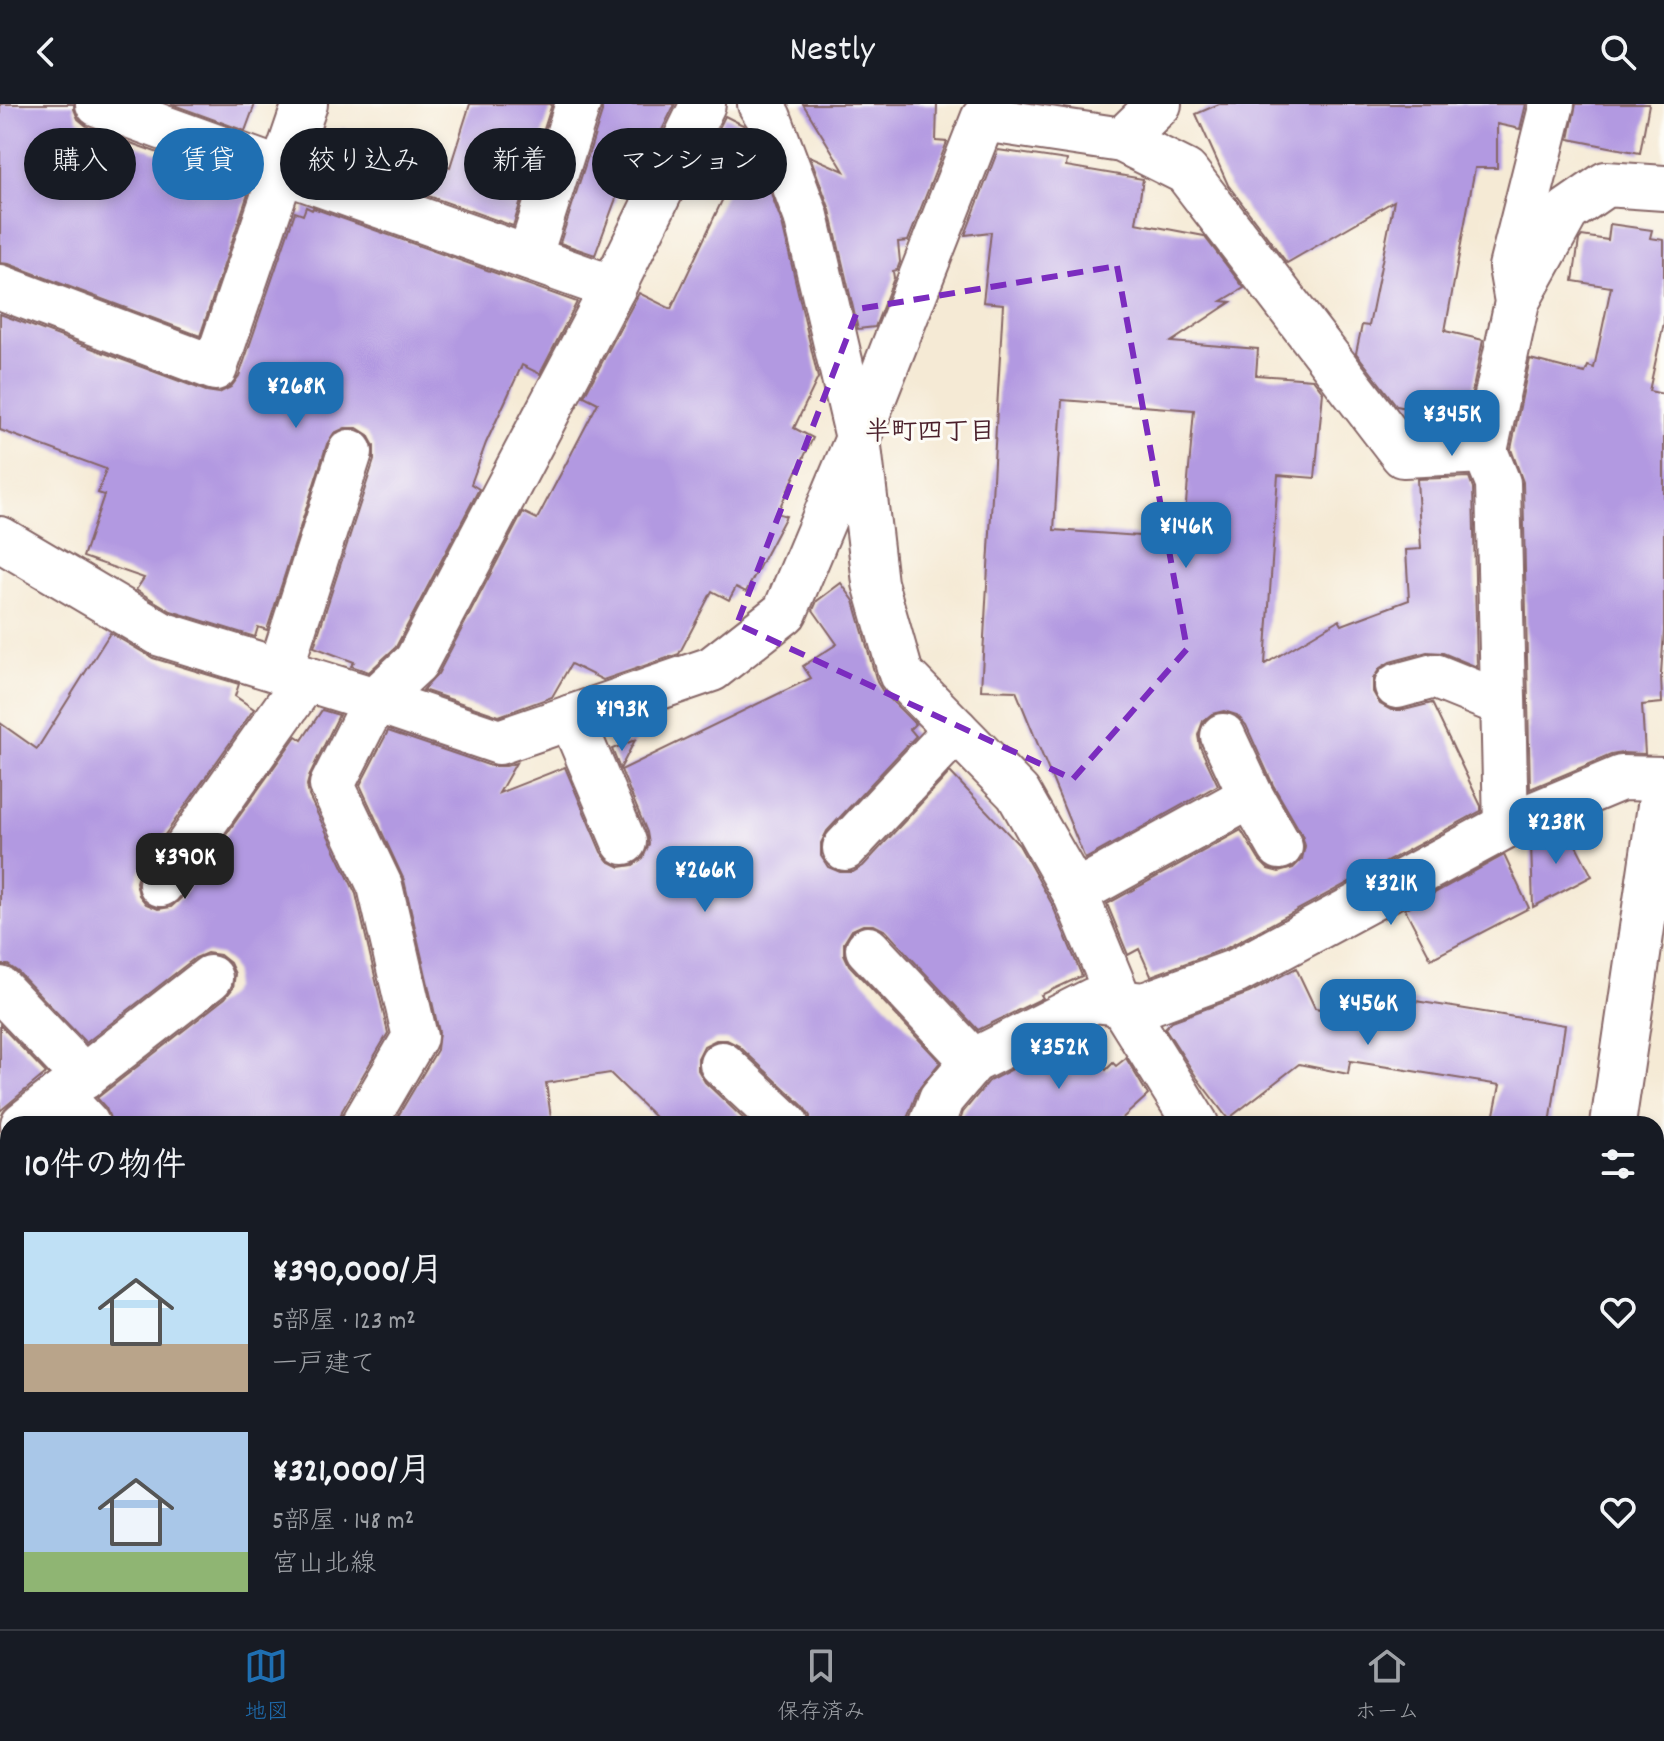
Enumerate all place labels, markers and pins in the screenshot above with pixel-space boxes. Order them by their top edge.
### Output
pin: ¥268K [240,362,352,430]
pin: ¥345K [1396,390,1508,458]
pin: ¥146K [1130,502,1242,570]
pin: ¥193K [566,685,678,753]
pin: ¥238K [1500,798,1612,866]
pin: ¥390K [129,833,241,901]
pin: ¥266K [649,846,761,914]
pin: ¥321K [1335,859,1447,927]
pin: ¥456K [1312,979,1424,1047]
pin: ¥352K [1003,1023,1115,1091]

